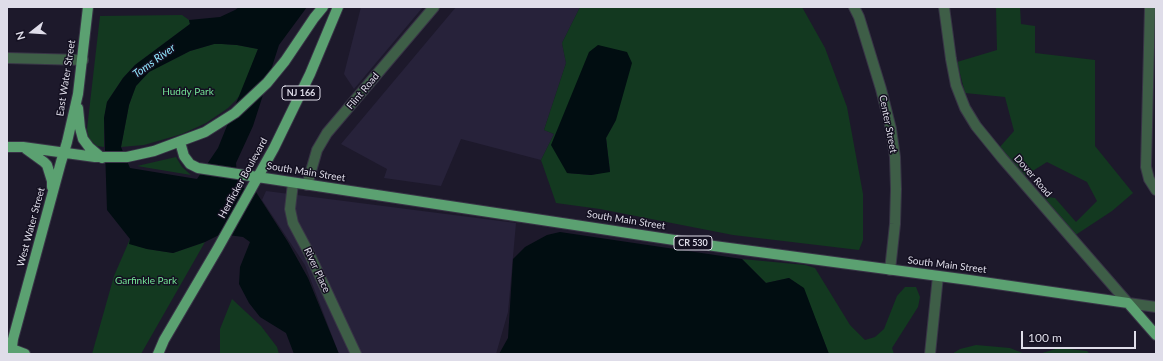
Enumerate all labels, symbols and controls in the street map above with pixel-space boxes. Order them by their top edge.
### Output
north arrow [12,12,52,52]
text: N [13,30,28,42]
street label: East Water Street [54,39,78,117]
water label: Toms River [130,41,178,81]
street label: Flint Road [344,70,382,112]
park label: Huddy Park [162,86,214,98]
road number: NJ 166 [282,86,320,100]
street label: Center Street [877,94,899,154]
street label: Herflicker Boulevard [216,136,270,220]
street label: Dover Road [1011,153,1055,199]
street label: South Main Street [266,160,346,184]
street label: West Water Street [15,186,47,268]
street label: South Main Street [586,208,666,232]
road number: CR 530 [674,236,712,250]
street label: River Place [301,246,333,294]
street label: South Main Street [907,254,987,276]
park label: Garfinkle Park [115,275,177,287]
scale bar [1023,323,1138,349]
text: 100 m [1028,330,1062,345]

